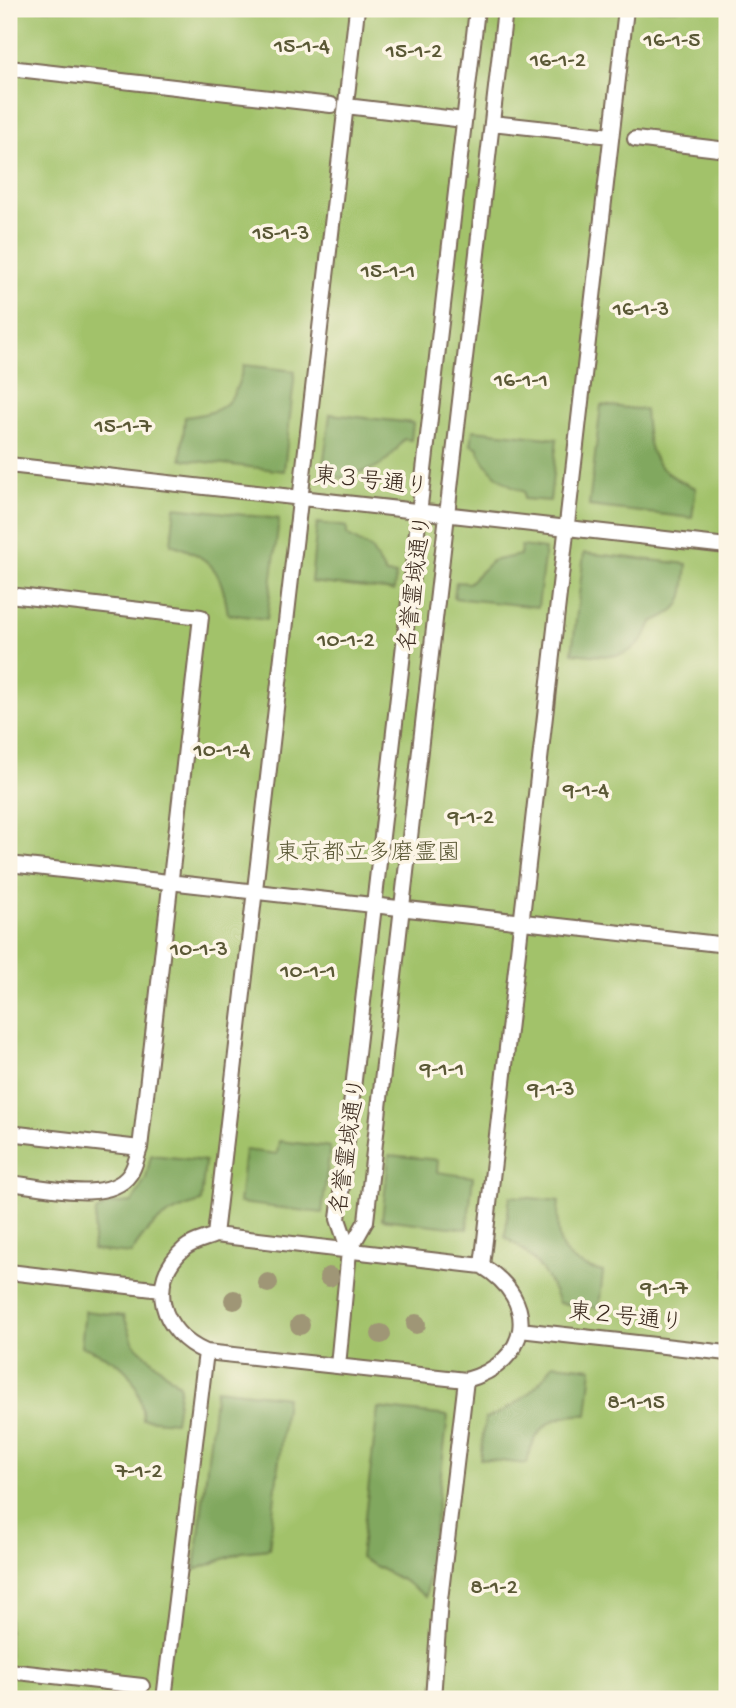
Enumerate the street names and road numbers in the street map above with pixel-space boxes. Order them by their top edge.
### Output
street label: 東３号通り [312,463,430,502]
street label: 名誉霊域通り [394,513,439,653]
street label: 名誉霊域通り [326,1076,373,1216]
street label: 東２号通り [567,1299,685,1338]

